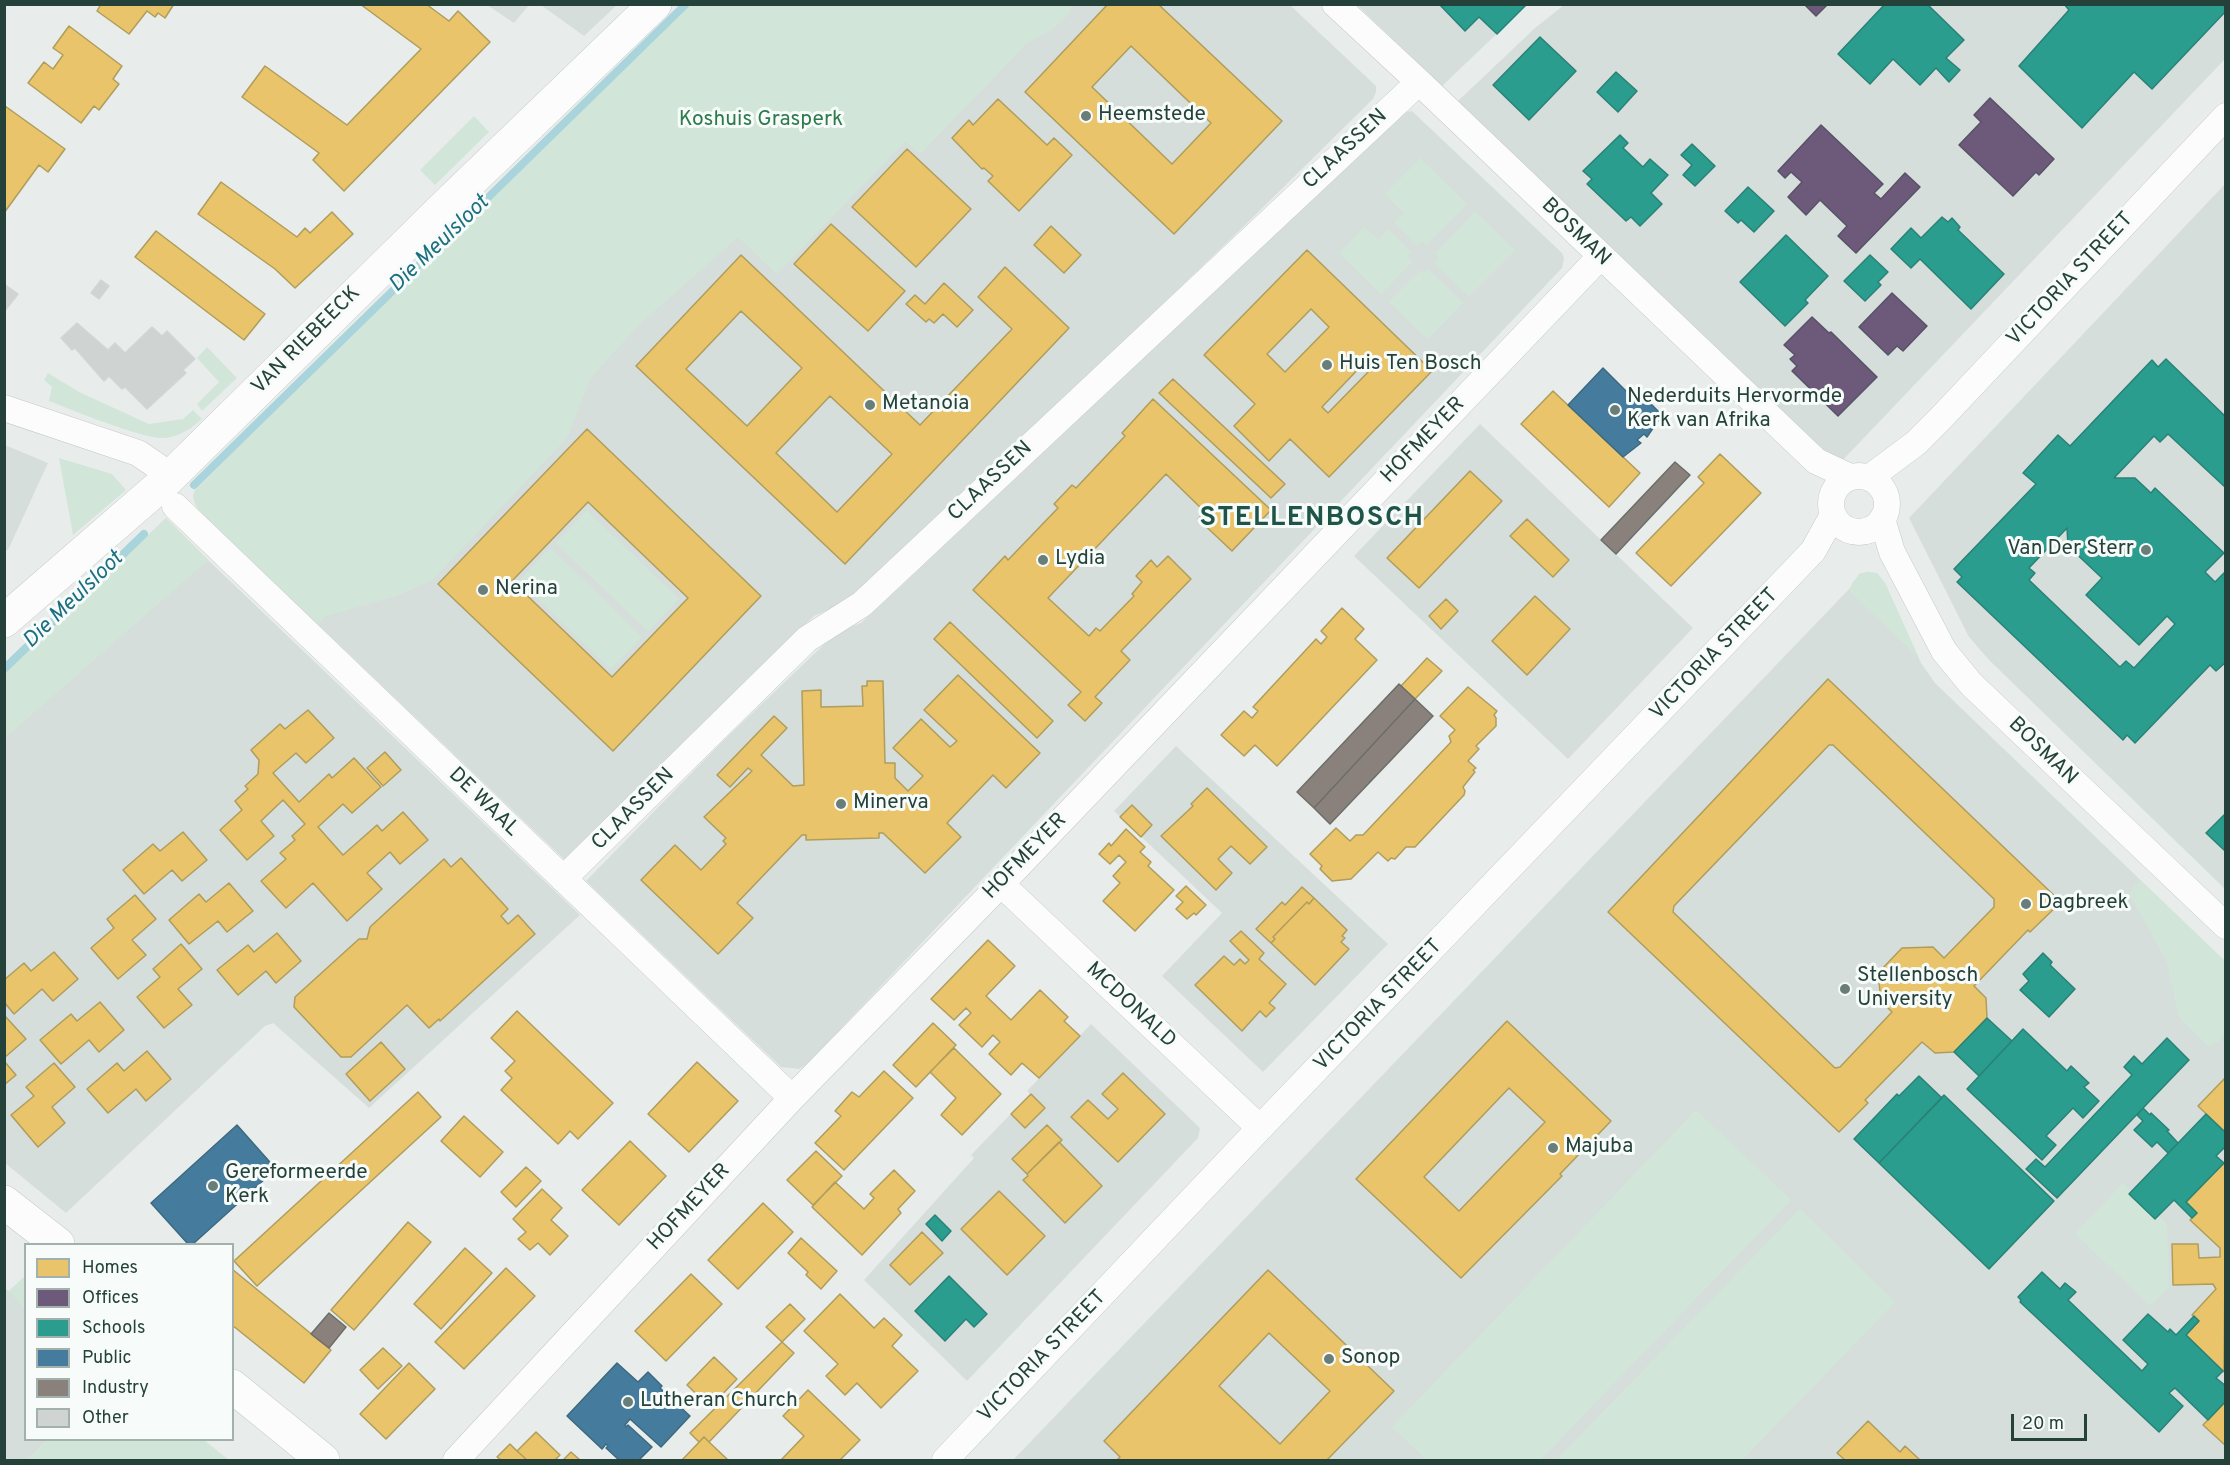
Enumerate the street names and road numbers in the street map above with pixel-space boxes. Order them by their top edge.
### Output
street label: CLAASSEN [1299,105,1393,195]
street label: BOSMAN [1535,194,1615,272]
street label: VICTORIA STREET [2003,208,2139,352]
street label: VAN RIEBEECK [248,282,366,400]
street label: HOFMEYER [1377,393,1471,489]
street label: CLAASSEN [944,437,1038,527]
street label: VICTORIA STREET [1646,584,1784,726]
street label: BOSMAN [2002,713,2082,791]
street label: DE WAAL [442,763,524,843]
street label: CLAASSEN [588,764,680,856]
street label: HOFMEYER [979,809,1073,905]
street label: VICTORIA STREET [1310,935,1448,1077]
street label: MCDONALD [1080,958,1180,1054]
street label: HOFMEYER [643,1159,737,1257]
street label: VICTORIA STREET [974,1286,1112,1428]

